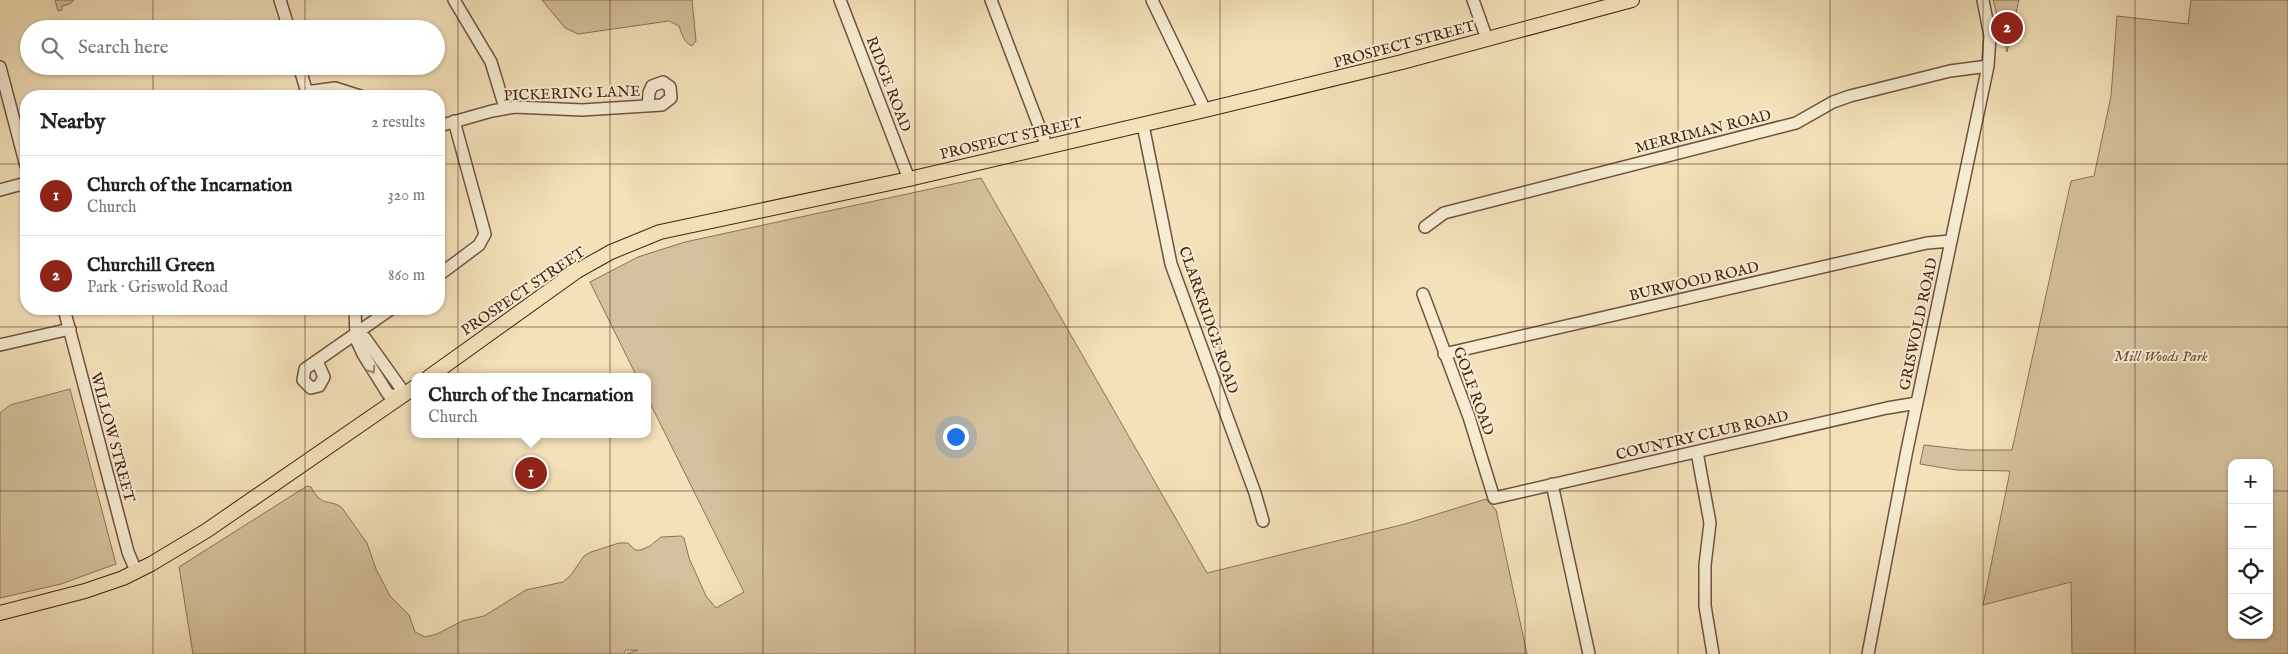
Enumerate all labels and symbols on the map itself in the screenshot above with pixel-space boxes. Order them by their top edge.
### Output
pin: 2 [1991,9,2023,47]
street label: PROSPECT STREET [1331,16,1477,72]
street label: RIDGE ROAD [862,34,915,135]
street label: PICKERING LANE [503,82,641,105]
street label: MERRIMAN ROAD [1633,105,1773,158]
street label: PROSPECT STREET [938,113,1084,164]
street label: PROSPECT STREET [458,243,589,340]
street label: CLARKRIDGE ROAD [1174,244,1243,396]
street label: GRISWOLD ROAD [1895,256,1942,392]
street label: BURWOOD ROAD [1627,257,1761,306]
street label: GOLF ROAD [1449,344,1498,438]
park label: Mill Woods Park [2114,347,2208,366]
one-way arrow [366,365,375,374]
street label: WILLOW STREET [86,370,139,504]
street label: COUNTRY CLUB ROAD [1614,406,1790,465]
your location [943,424,969,450]
pin: 1 [515,454,547,492]

